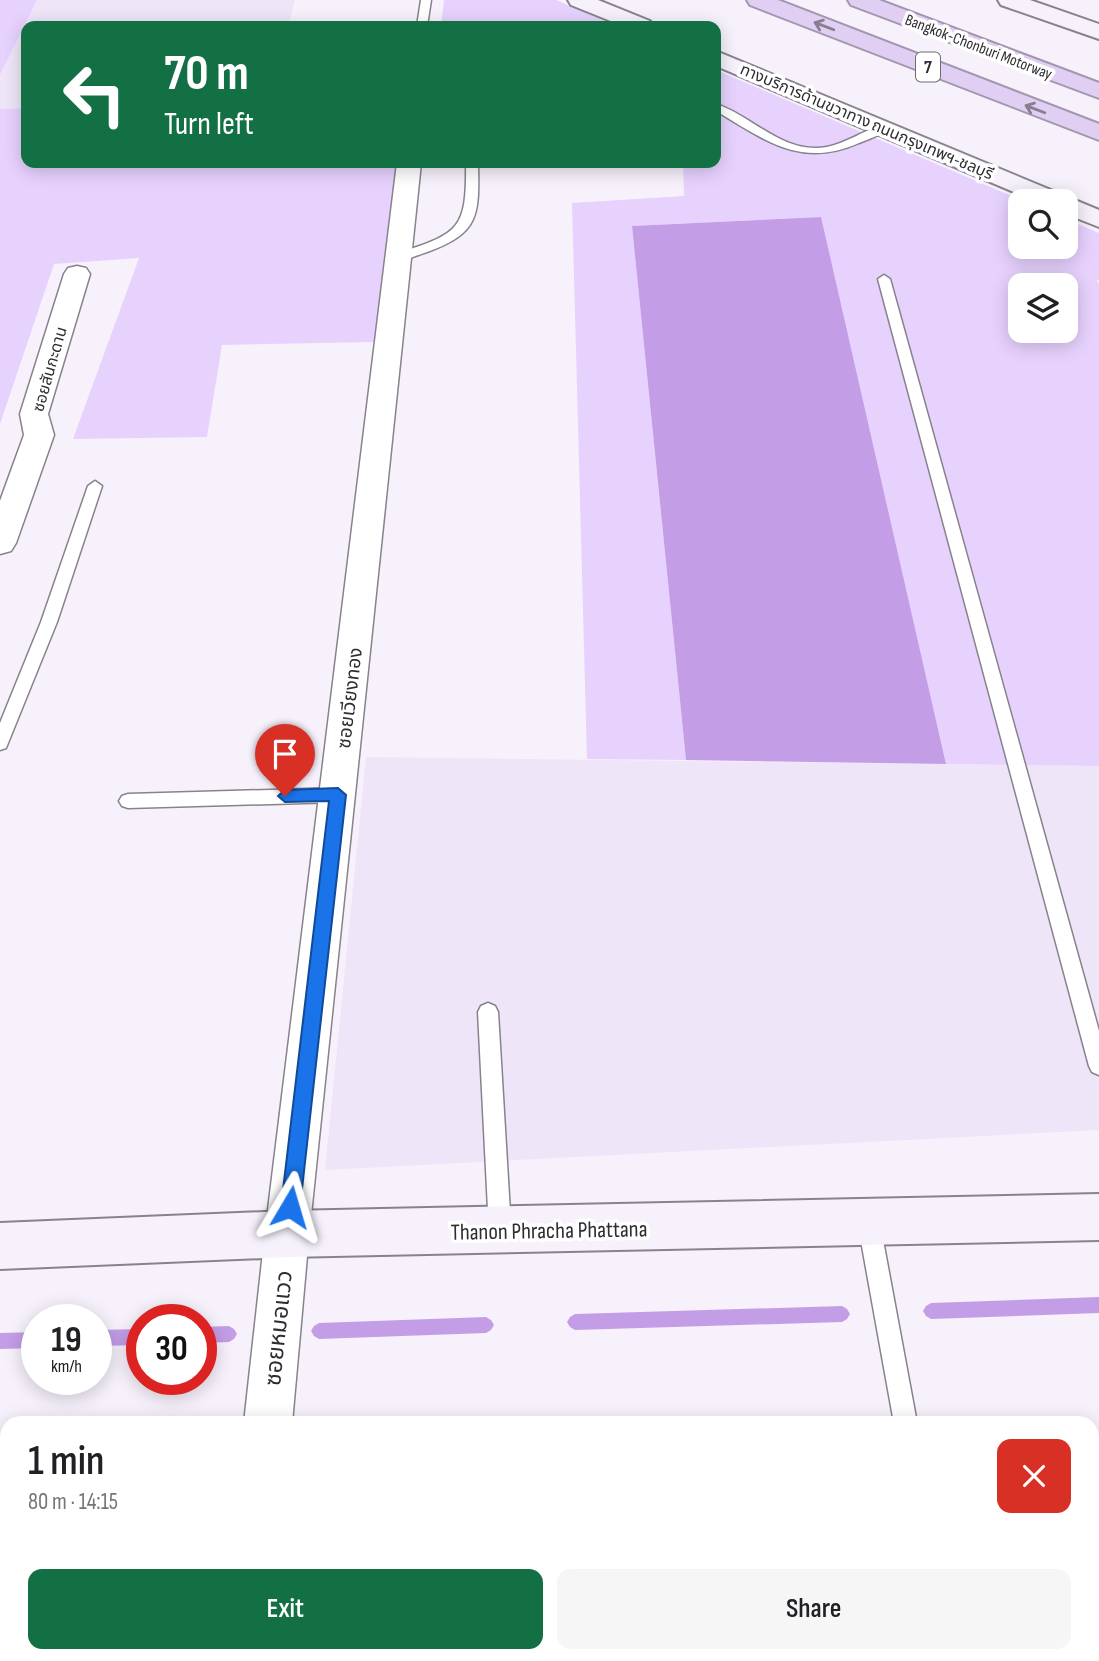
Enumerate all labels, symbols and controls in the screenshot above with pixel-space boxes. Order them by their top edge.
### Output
street label: Bangkok-Chonburi Motorway [902,11,1055,84]
one-way arrow [813,18,835,31]
text: 70 m [164,45,249,104]
icon: left [49,49,140,140]
road number: 7 [916,52,940,82]
street label: ทางบริการด้านขวาทาง ถนนกรุงเทพฯ-ชลบุรี [737,60,996,185]
one-way arrow [1025,101,1047,114]
text: Turn left [164,105,254,144]
map controls [1008,189,1078,343]
button: search [1008,189,1078,259]
button: layers [1008,273,1078,343]
street label: ซอยสันกะดาน [29,325,72,414]
street label: ซอยเวียงทอง [333,646,368,750]
pin [255,724,315,796]
icon: arrive [266,735,304,773]
position arrow [253,1170,327,1244]
street label: Thanon Phracha Phattana [450,1215,648,1247]
street label: ซอยหมอแวว [259,1269,299,1387]
speed limit sign: 30 [126,1304,217,1395]
text: 19 [51,1319,82,1362]
text: km/h [51,1356,82,1377]
text: 1 min [28,1436,104,1487]
button: close [997,1439,1071,1513]
text: 80 m · 14:15 [28,1488,118,1516]
button: Exit [28,1569,543,1649]
button: Share [557,1569,1071,1649]

